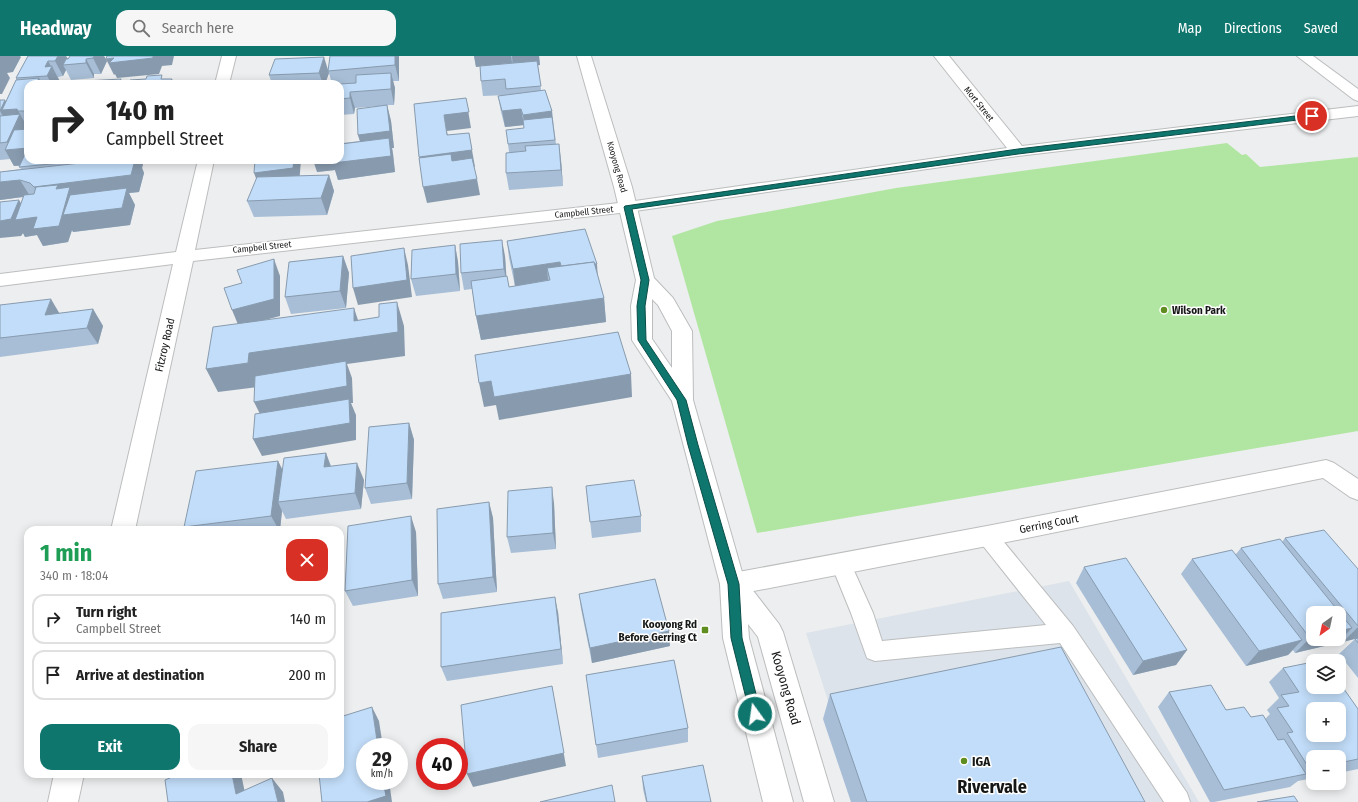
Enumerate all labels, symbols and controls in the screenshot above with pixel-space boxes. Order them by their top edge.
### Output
search box [116,10,396,46]
text: Headway [20,17,92,40]
icon: search [130,17,152,39]
text: Search here [162,19,234,37]
text: Map [1178,20,1202,37]
text: Directions [1224,20,1282,37]
text: Saved [1304,20,1338,37]
street label: Mort Street [962,85,996,123]
text: 140 m [106,94,175,127]
icon: right [40,96,92,148]
pin [1295,99,1329,133]
icon: arrive [1301,105,1323,127]
text: Campbell Street [106,128,224,150]
street label: Kooyong Road [605,140,629,194]
street label: Campbell Street [554,204,614,220]
street label: Campbell Street [232,239,292,255]
place label: Wilson Park [1172,304,1226,317]
marker: Wilson Park [1159,305,1169,315]
street label: Fitzroy Road [153,317,177,373]
street label: Gerring Court [1018,512,1080,536]
text: 1 min [40,539,92,567]
button: close [286,539,328,581]
text: 340 m · 18:04 [40,568,108,583]
text: Turn right [76,603,137,621]
north arrow [1306,606,1346,646]
map controls [1306,606,1346,790]
icon: right [42,608,64,630]
text: 140 m [290,610,326,628]
place label: Kooyong Rd Before Gerring Ct [619,618,697,644]
text: Campbell Street [76,621,161,636]
marker: Kooyong Rd Before Gerring Ct [700,625,710,635]
street label: Kooyong Road [768,649,804,727]
button: layers [1306,654,1346,694]
icon: arrive [42,664,64,686]
text: Arrive at destination [76,666,204,684]
text: 200 m [289,666,326,684]
position arrow [734,693,776,735]
button: + [1306,702,1346,742]
button: Exit [40,724,180,770]
button: Share [188,724,328,770]
speed limit sign: 40 [416,738,468,790]
text: 29 [372,747,392,771]
button: − [1306,750,1346,790]
place label: IGA [972,754,991,769]
marker: IGA [959,756,969,766]
text: km/h [371,768,393,780]
district label: Rivervale [957,776,1027,798]

